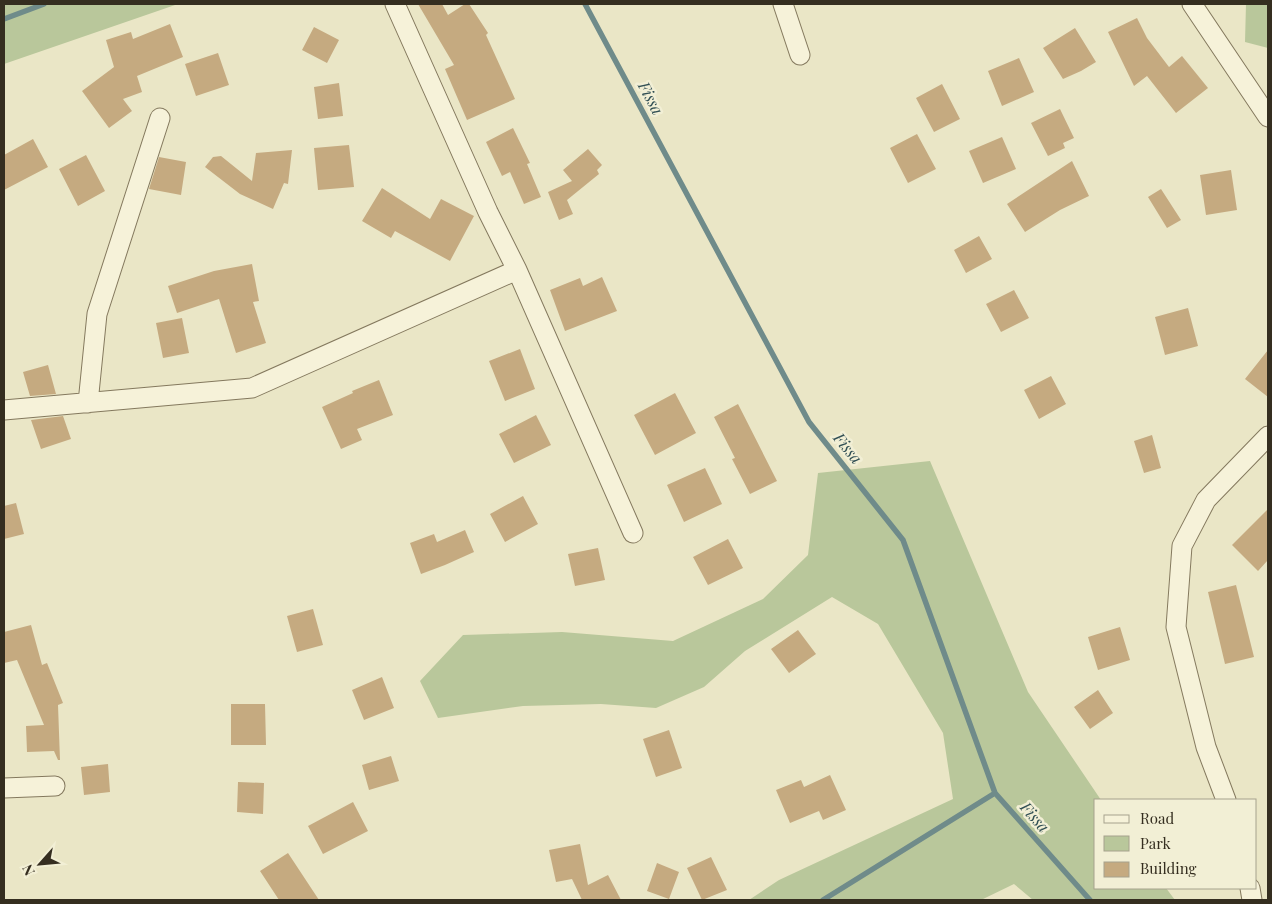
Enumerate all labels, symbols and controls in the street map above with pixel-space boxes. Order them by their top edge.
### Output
water label: Fissa [634,77,669,118]
water label: Fissa [829,427,867,468]
water label: Fissa [1015,796,1055,837]
legend [1094,799,1257,889]
text: Road [1140,808,1174,828]
text: Park [1140,833,1172,853]
north arrow [15,839,65,889]
text: Building [1140,858,1197,878]
text: N [17,861,39,879]

